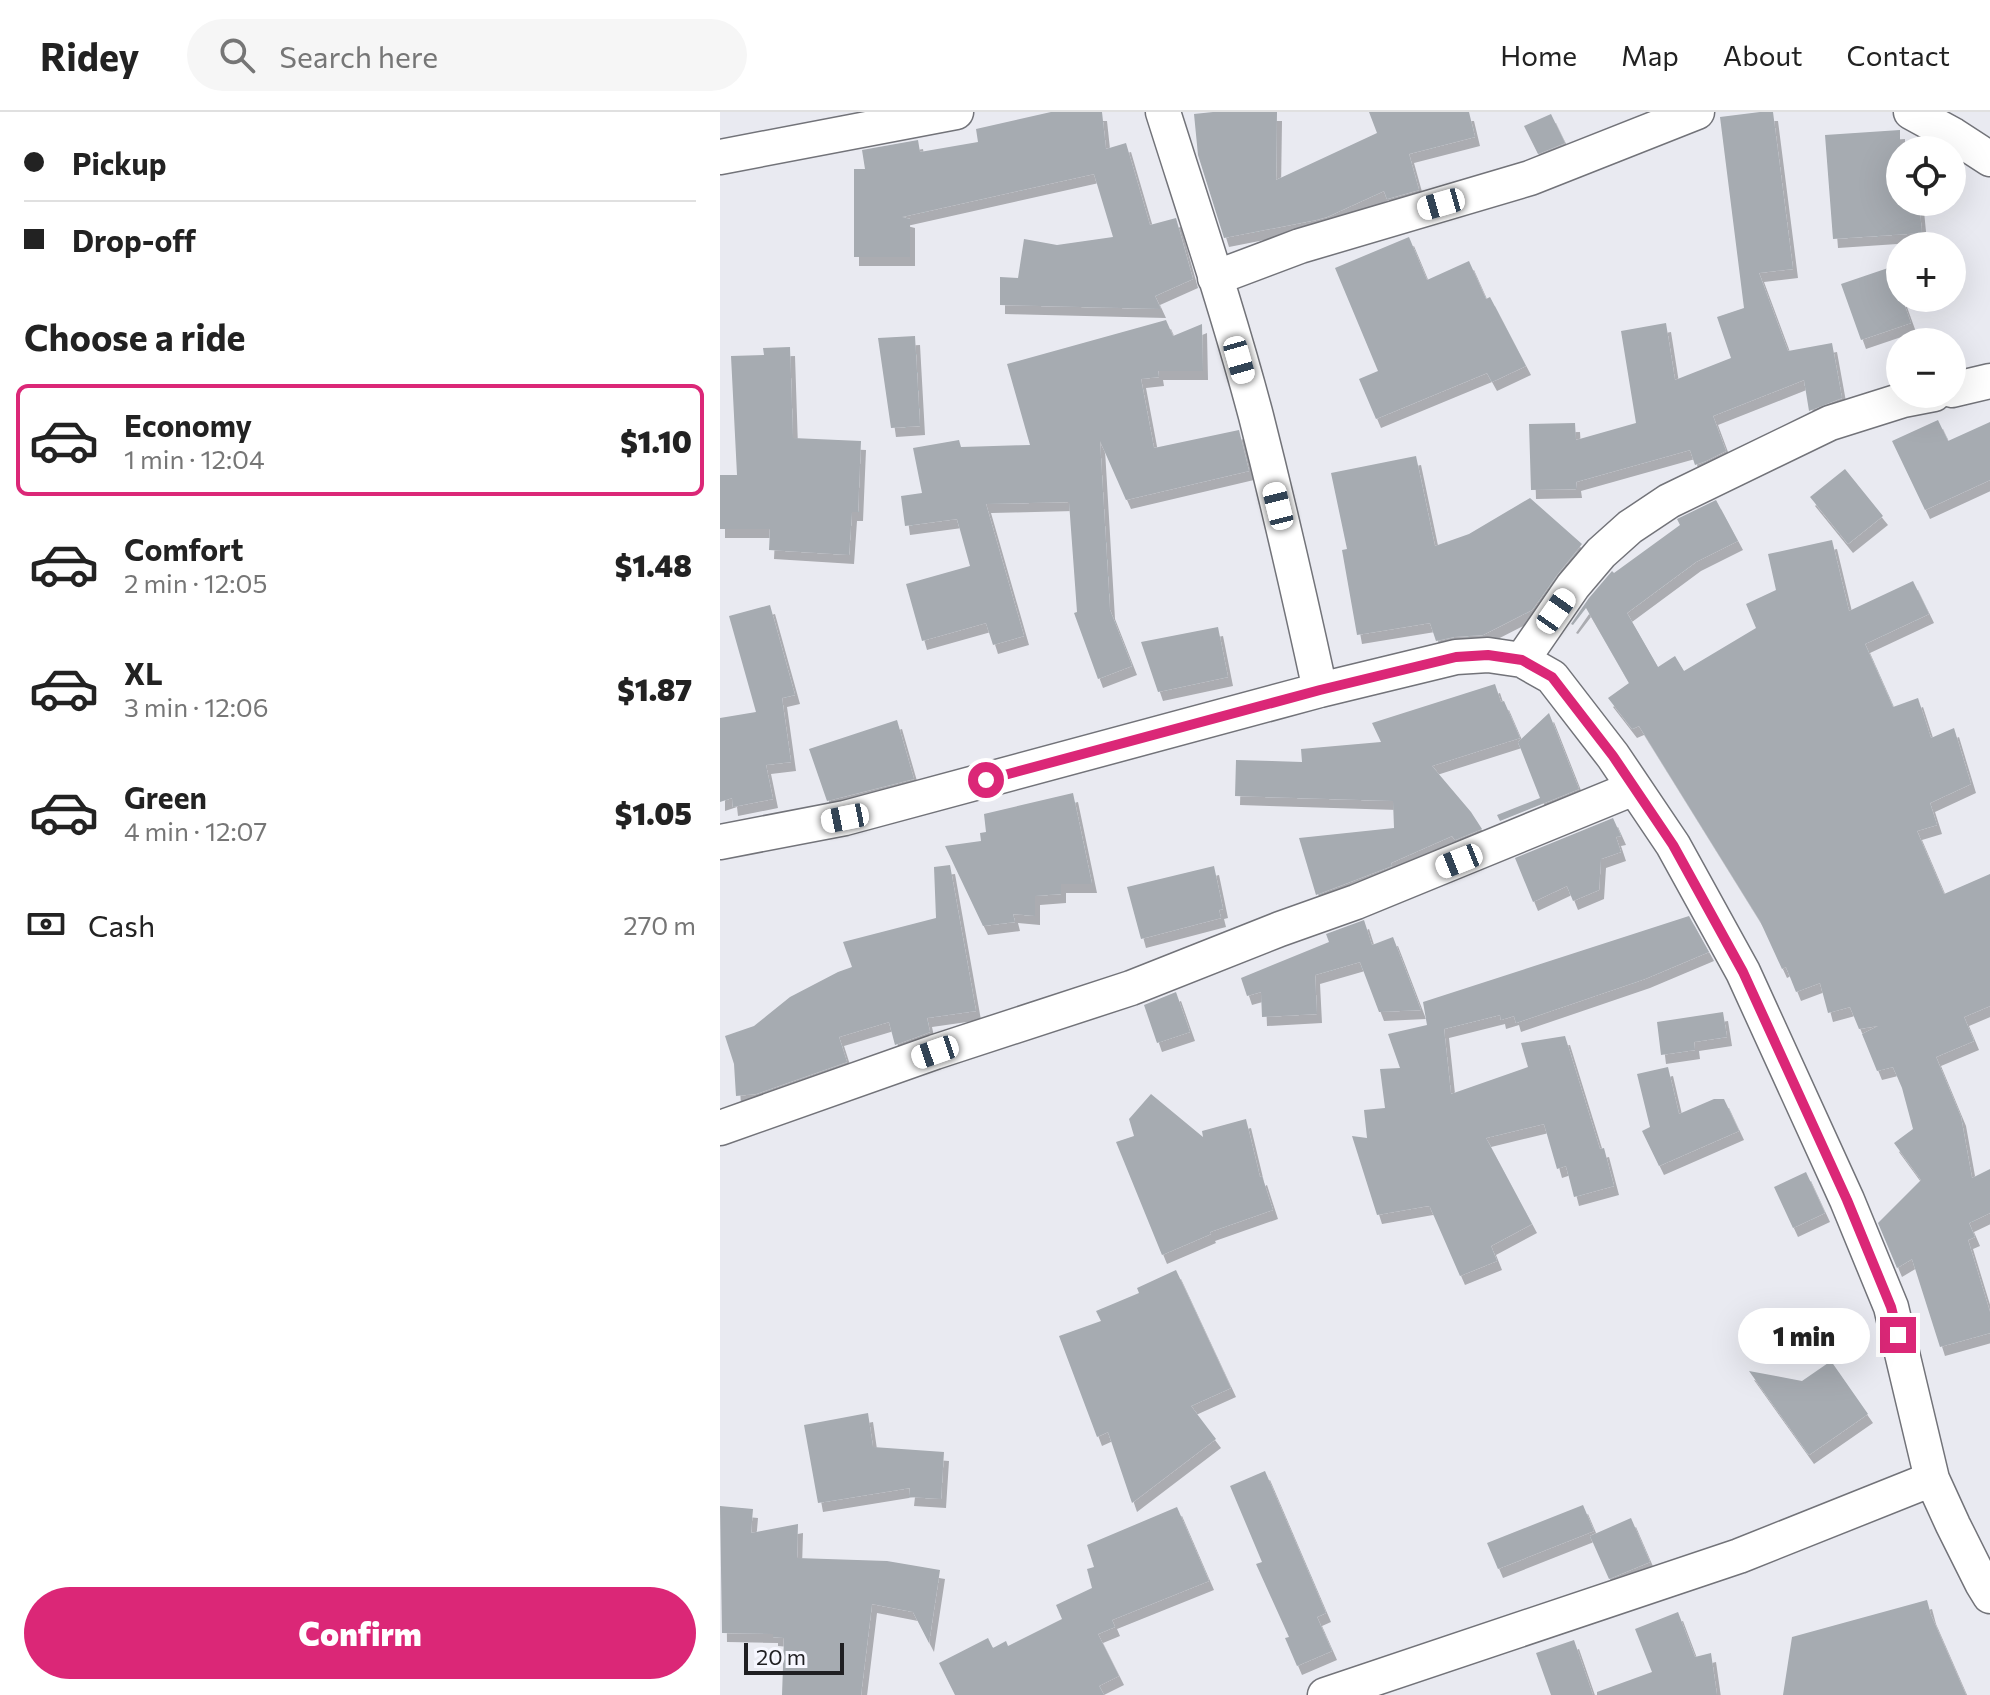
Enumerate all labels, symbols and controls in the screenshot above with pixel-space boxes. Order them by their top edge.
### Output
search box [187,19,747,91]
text: Ridey [40,32,139,79]
icon: search [215,33,259,77]
text: Search here [279,37,438,74]
text: Home [1500,38,1577,72]
text: Map [1621,38,1679,72]
text: About [1723,38,1803,72]
text: Contact [1847,38,1950,72]
map controls [1886,136,1966,408]
button: locate [1886,136,1966,216]
text: Pickup [72,144,166,181]
car [1415,186,1467,222]
text: Drop-off [72,221,196,258]
button: + [1886,232,1966,312]
text: Choose a ride [24,314,245,358]
button: − [1886,328,1966,408]
car [1221,334,1257,386]
icon: car [28,404,100,476]
text: Economy [124,406,252,443]
text: $1.10 [620,422,692,459]
text: 1 min · 12:04 [124,443,265,474]
car [1261,480,1295,532]
icon: car [28,528,100,600]
text: Comfort [124,530,243,567]
text: $1.48 [615,546,692,583]
text: 2 min · 12:05 [124,567,267,598]
car [1532,584,1580,638]
icon: car [28,652,100,724]
text: XL [124,654,163,691]
text: $1.87 [617,670,692,707]
text: 3 min · 12:06 [124,691,269,722]
route start [968,762,1004,798]
icon: car [28,776,100,848]
text: Green [124,778,207,815]
text: $1.05 [615,794,692,831]
car [819,802,871,834]
text: 4 min · 12:07 [124,815,267,846]
car [1432,841,1486,881]
icon: cash [24,902,68,946]
text: Cash [88,906,155,943]
text: 270 m [623,909,696,940]
car [908,1033,962,1071]
callout: 1 min [1738,1307,1870,1363]
route end [1880,1317,1916,1353]
text: 1 min [1773,1320,1835,1351]
button: Confirm [24,1587,696,1679]
scale bar [744,1639,844,1675]
text: 20 m [756,1643,806,1670]

